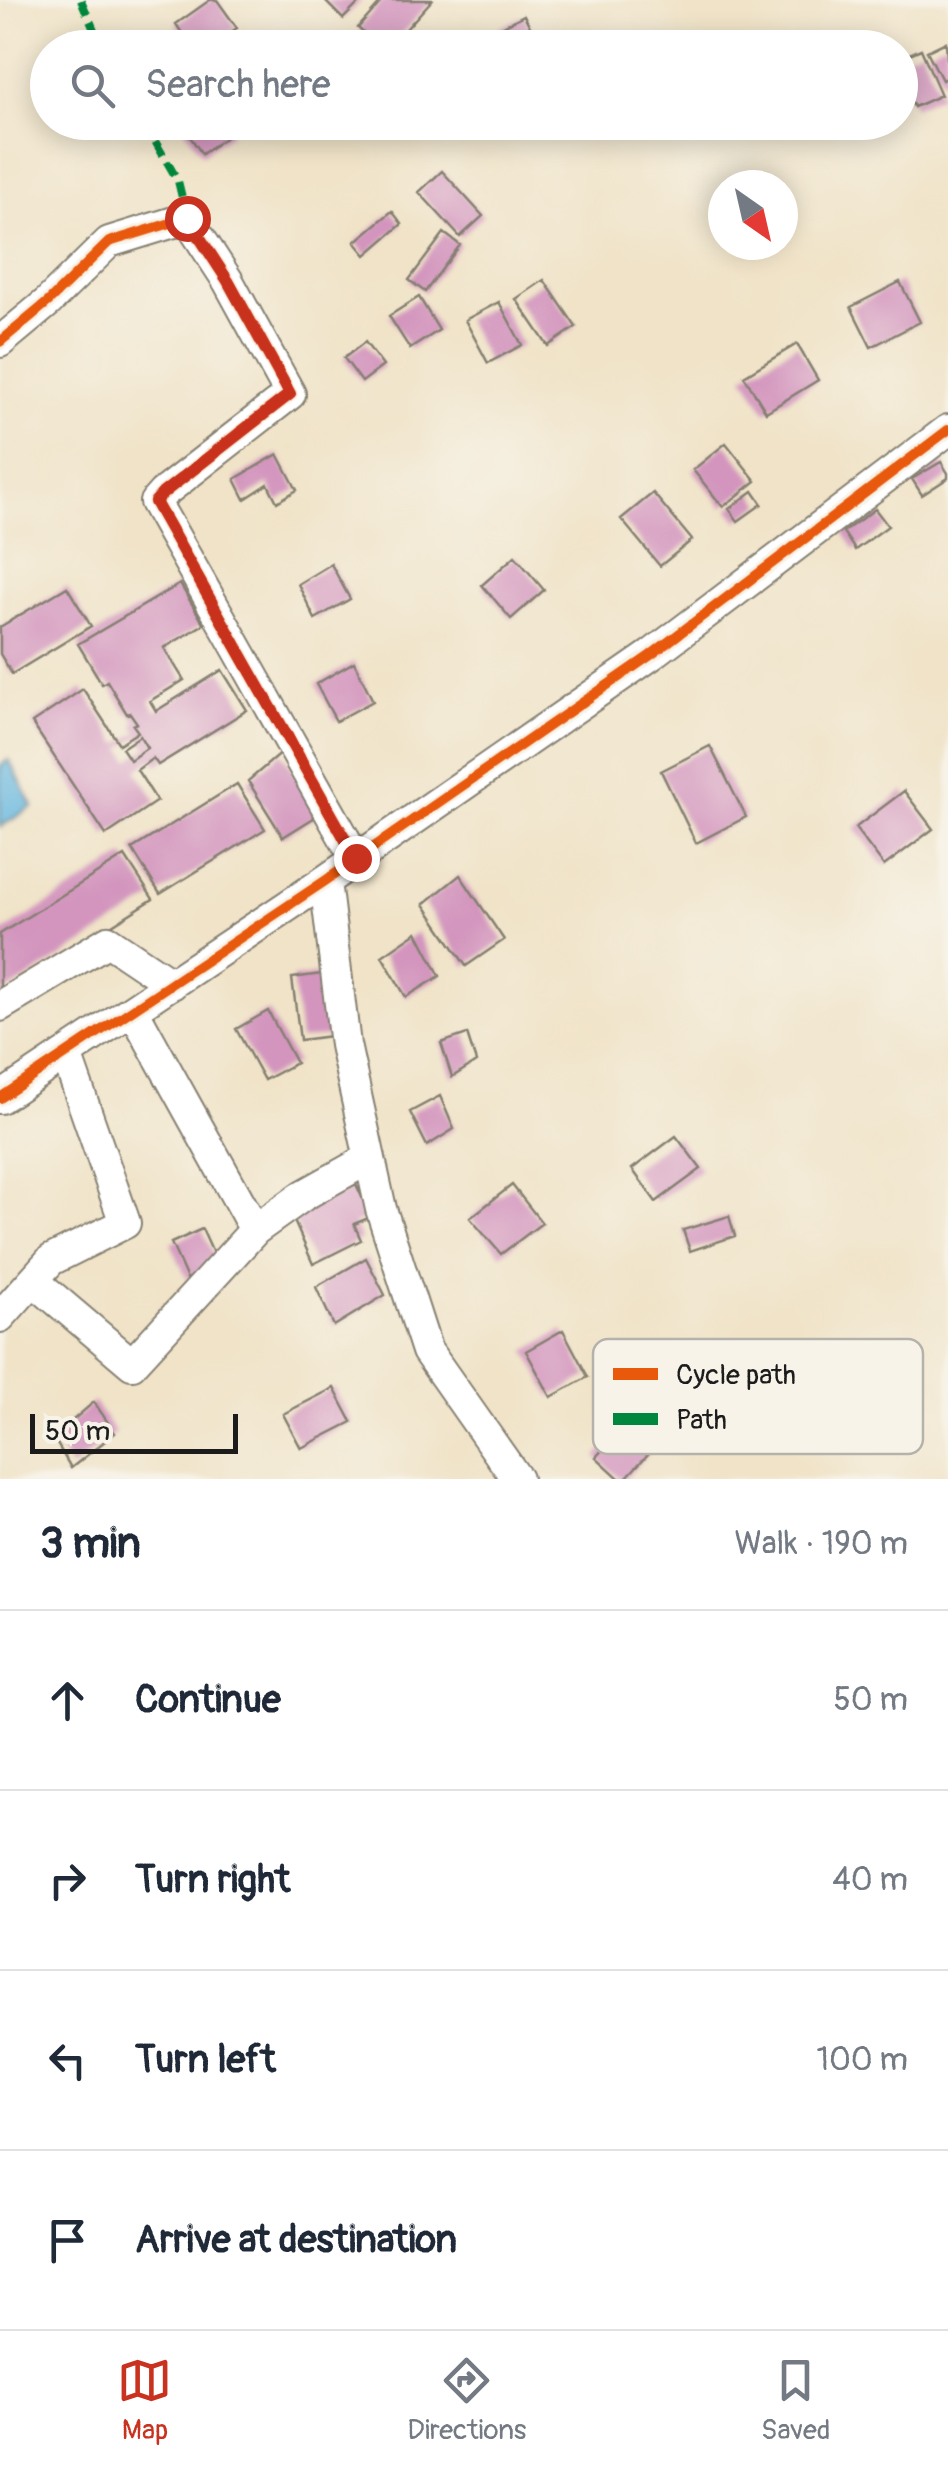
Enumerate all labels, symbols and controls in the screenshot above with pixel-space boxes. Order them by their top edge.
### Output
search box [30,30,918,140]
icon: search [65,58,120,113]
text: Search here [145,61,331,109]
north arrow [708,170,798,260]
route start [165,196,211,242]
route end [334,836,380,882]
legend [593,1339,923,1454]
text: Cycle path [676,1358,796,1393]
text: Path [676,1403,727,1438]
scale bar [30,1409,238,1454]
text: 50 m [45,1414,110,1449]
text: 3 min [40,1518,141,1570]
text: Walk · 190 m [734,1524,908,1564]
icon: ahead [40,1673,95,1728]
text: Continue [135,1676,281,1724]
text: 50 m [833,1680,908,1720]
icon: right [40,1853,95,1908]
text: Turn right [135,1856,290,1904]
text: 40 m [832,1860,908,1900]
icon: left [40,2033,95,2088]
text: Turn left [135,2036,276,2084]
text: 100 m [816,2040,908,2080]
icon: arrive [40,2213,95,2268]
text: Arrive at destination [135,2216,457,2264]
tab: Map [117,2353,172,2448]
tab: Directions [407,2353,526,2448]
tab: Saved [761,2353,831,2448]

